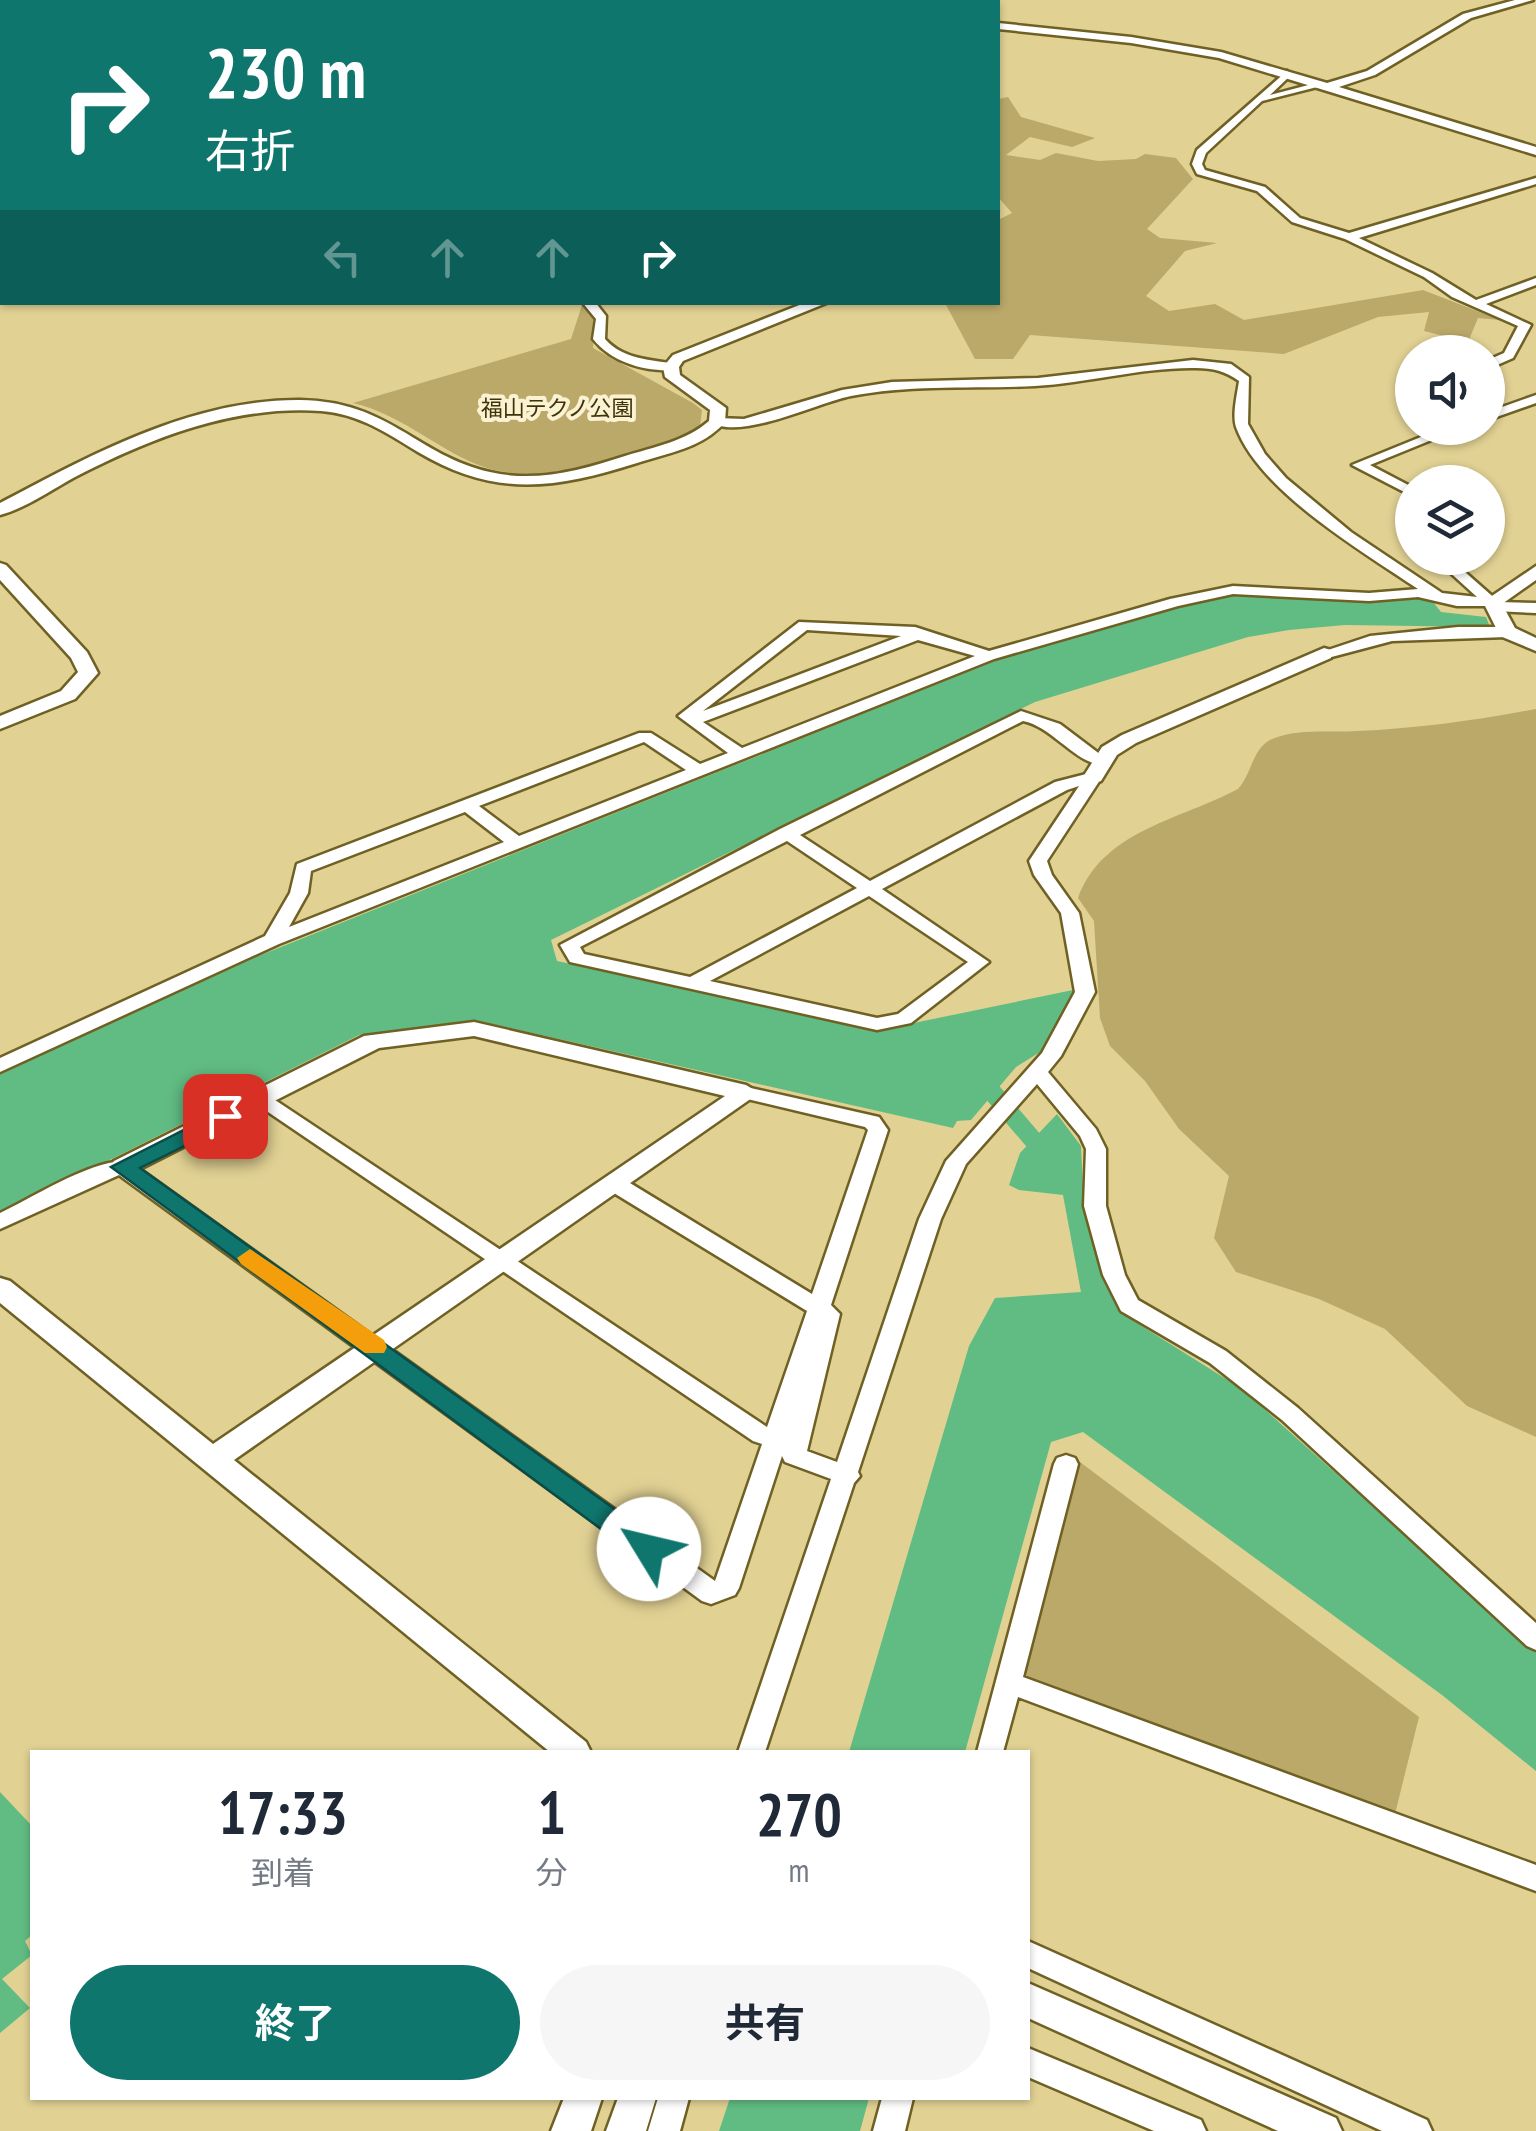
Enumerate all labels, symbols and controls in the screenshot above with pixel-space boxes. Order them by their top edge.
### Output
text: 230 m [205,27,366,117]
icon: right [40,40,170,170]
text: 右折 [205,121,295,179]
icon: left [315,230,370,285]
icon: ahead [420,230,475,285]
icon: ahead [525,230,580,285]
icon: right [630,230,685,285]
map controls [1395,335,1505,575]
button: sound [1395,335,1505,445]
park label: 福山テクノ公園 [481,394,633,422]
button: layers [1395,465,1505,575]
pin [183,1074,268,1159]
icon: arrive [198,1089,253,1144]
position arrow [597,1497,701,1601]
text: 17:33 [218,1773,348,1851]
text: 1 [538,1773,566,1851]
text: 270 [756,1775,842,1853]
text: m [788,1849,809,1891]
text: 到着 [251,1851,315,1893]
text: 分 [536,1851,568,1893]
button: 終了 [70,1965,520,2080]
button: 共有 [540,1965,990,2080]

